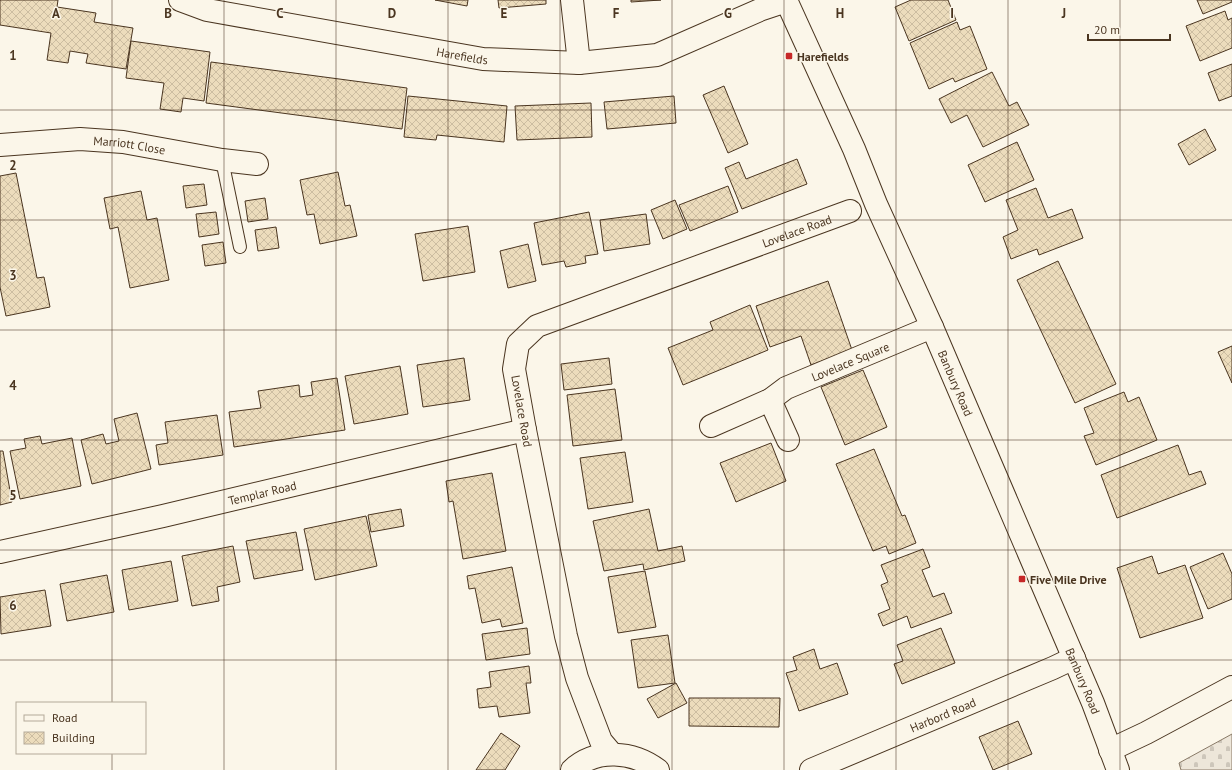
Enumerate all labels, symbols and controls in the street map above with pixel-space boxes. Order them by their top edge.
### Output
text: A [52,5,60,22]
text: B [164,5,172,22]
text: C [276,5,284,22]
text: D [388,5,396,22]
text: E [501,5,508,22]
text: F [613,5,620,22]
text: G [724,5,732,22]
text: H [836,5,844,22]
text: I [950,5,954,22]
text: J [1061,5,1066,22]
scale bar [1088,16,1170,42]
text: 20 m [1094,22,1120,37]
street label: Harefields [435,43,488,67]
text: 1 [9,47,17,64]
place label: Harefields [797,49,849,64]
marker: Harefields [784,51,794,61]
street label: Marriott Close [93,132,167,157]
text: 2 [9,157,17,174]
street label: Lovelace Road [760,211,833,250]
text: 3 [9,267,17,284]
street label: Lovelace Square [809,338,891,384]
street label: Banbury Road [935,348,977,418]
street label: Lovelace Road [508,374,536,448]
text: 4 [9,377,17,394]
street label: Templar Road [227,477,298,508]
text: 5 [9,487,17,504]
place label: Five Mile Drive [1030,572,1107,587]
marker: Five Mile Drive [1017,574,1027,584]
text: 6 [9,597,17,614]
street label: Banbury Road [1063,645,1104,716]
street label: Harbord Road [907,694,978,735]
legend [16,702,146,754]
text: Road [52,710,77,725]
text: Building [52,730,95,745]

